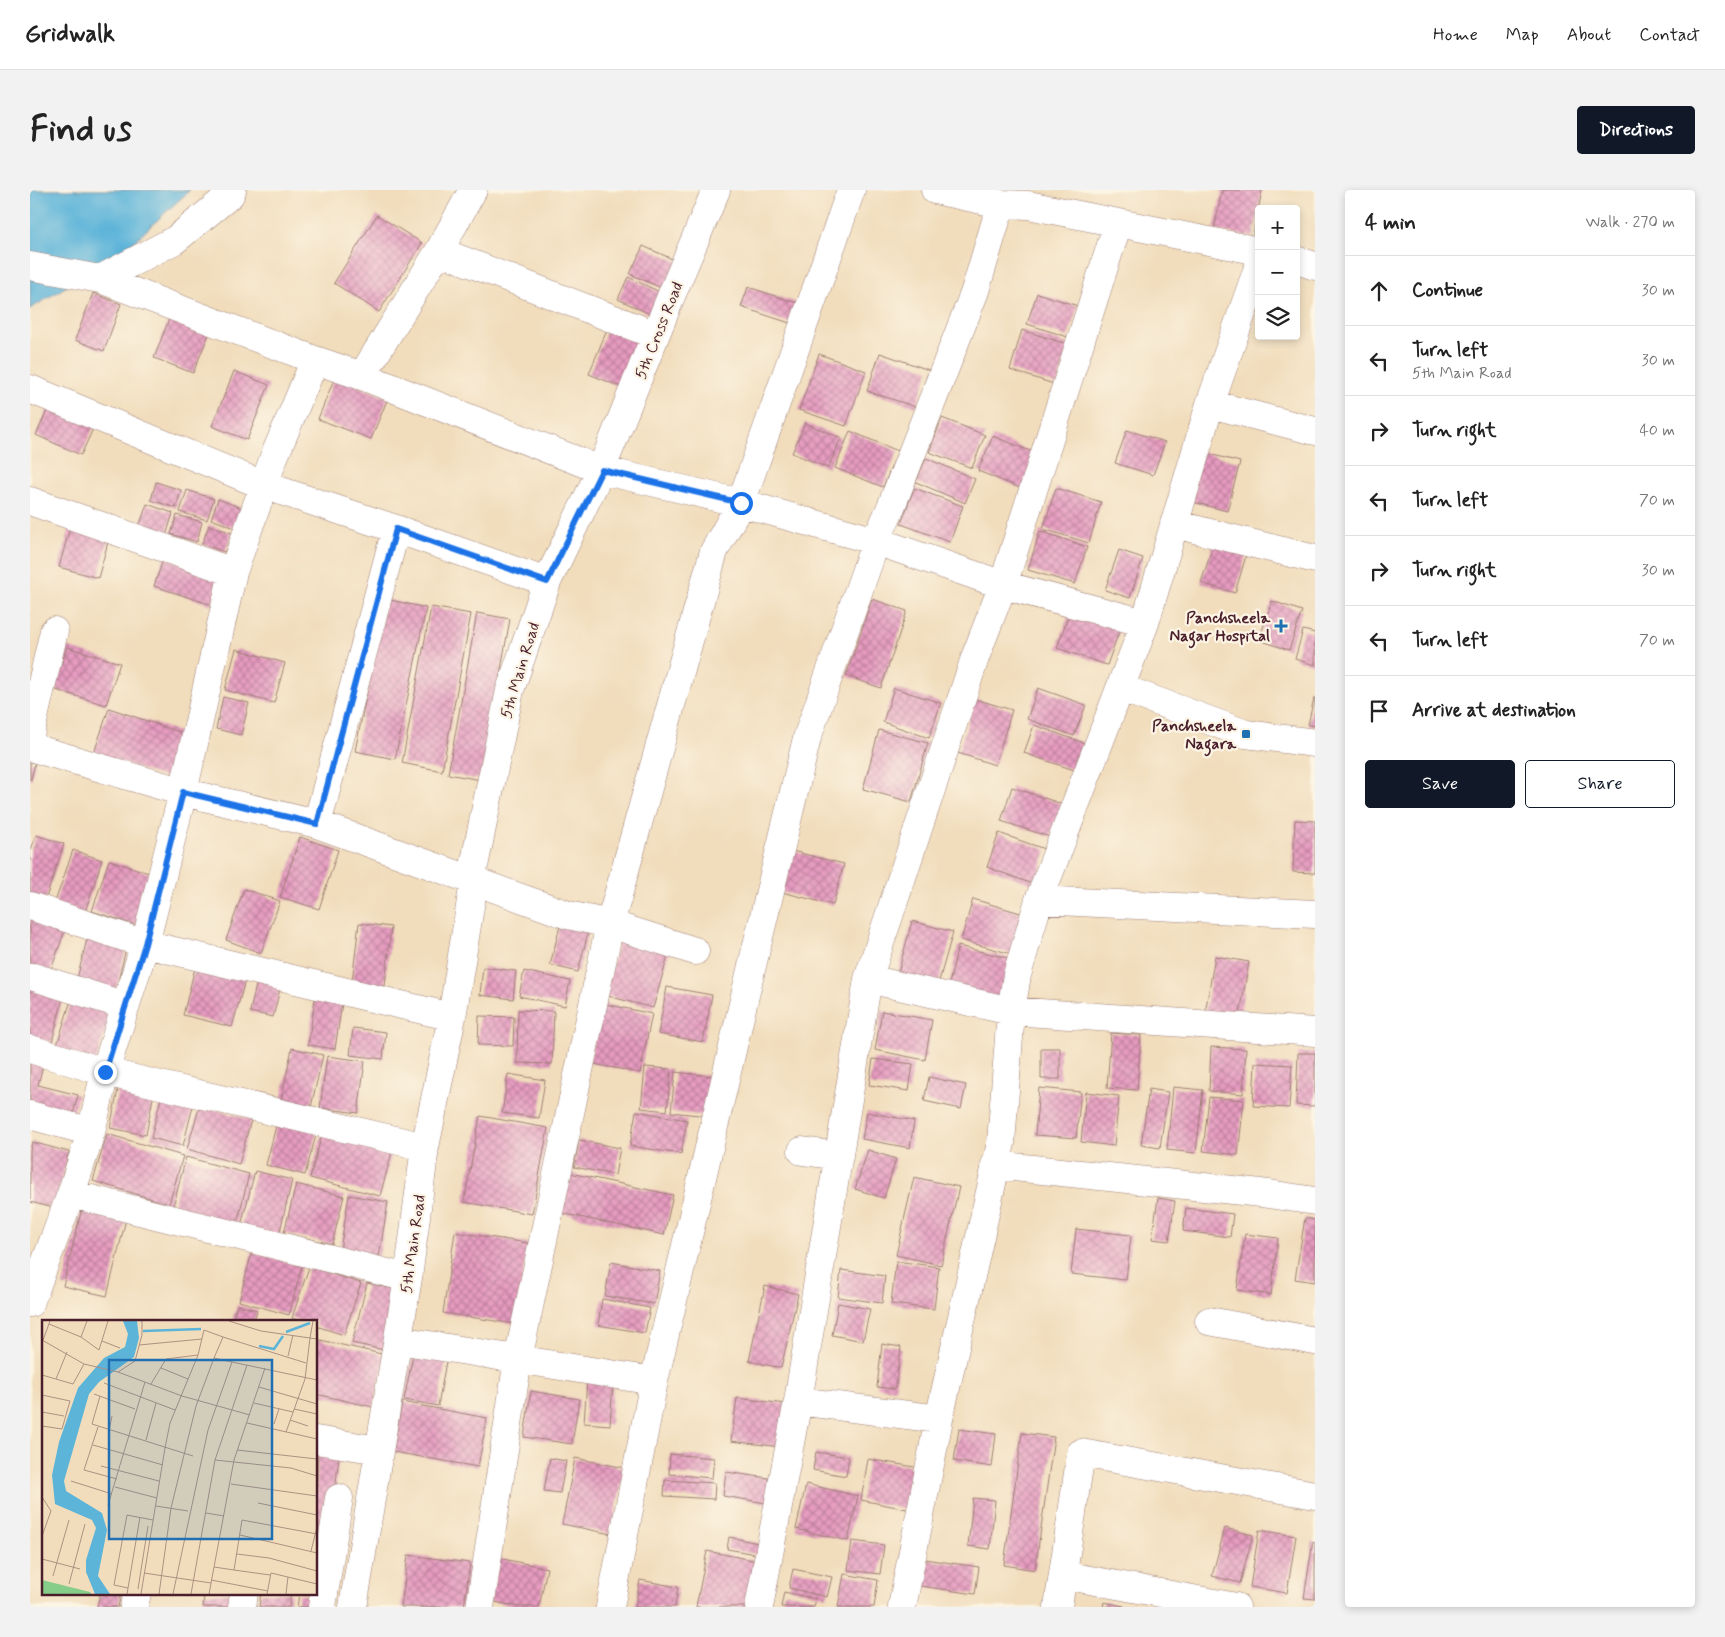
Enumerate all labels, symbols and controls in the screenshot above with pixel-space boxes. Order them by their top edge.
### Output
text: Gridwalk [25,19,115,50]
text: Home [1433,23,1478,47]
text: Map [1506,23,1539,47]
text: About [1567,23,1611,47]
text: Contact [1639,23,1700,47]
button: Directions [1577,106,1695,154]
text: Find us [30,107,132,153]
map controls [1255,205,1300,340]
button: + [1255,205,1300,250]
text: 4 min [1365,209,1416,237]
text: Walk · 270 m [1586,212,1675,233]
button: − [1255,250,1300,295]
icon: ahead [1365,277,1393,305]
text: Continue [1412,278,1483,303]
street label: 5th Cross Road [630,279,688,382]
text: 30 m [1642,280,1675,301]
button: layers [1255,295,1300,340]
text: Turn left [1412,338,1488,363]
icon: left [1365,347,1393,375]
text: 30 m [1642,350,1675,371]
text: 5th Main Road [1412,363,1511,384]
icon: right [1365,417,1393,445]
text: Turn right [1412,418,1496,443]
text: 40 m [1639,420,1675,441]
icon: left [1365,487,1393,515]
text: Turn left [1412,488,1488,513]
text: 70 m [1639,490,1675,511]
route start [730,492,753,515]
icon: right [1365,557,1393,585]
text: Turn right [1412,558,1496,583]
text: 30 m [1642,560,1675,581]
place label: Panchsheela Nagar Hospital [1169,608,1270,649]
marker: Panchsheela Nagar Hospital [1274,619,1288,633]
street label: 5th Main Road [496,620,545,721]
icon: left [1365,627,1393,655]
text: Turn left [1412,628,1488,653]
text: 70 m [1639,630,1675,651]
icon: arrive [1365,697,1393,725]
text: Arrive at destination [1412,698,1576,723]
place label: Panchsheela Nagara [1152,716,1236,757]
marker: Panchsheela Nagara [1240,728,1252,740]
button: Save [1365,760,1515,808]
button: Share [1525,760,1675,808]
route end [94,1061,117,1084]
street label: 5th Main Road [396,1193,431,1295]
inset map [42,1320,318,1594]

